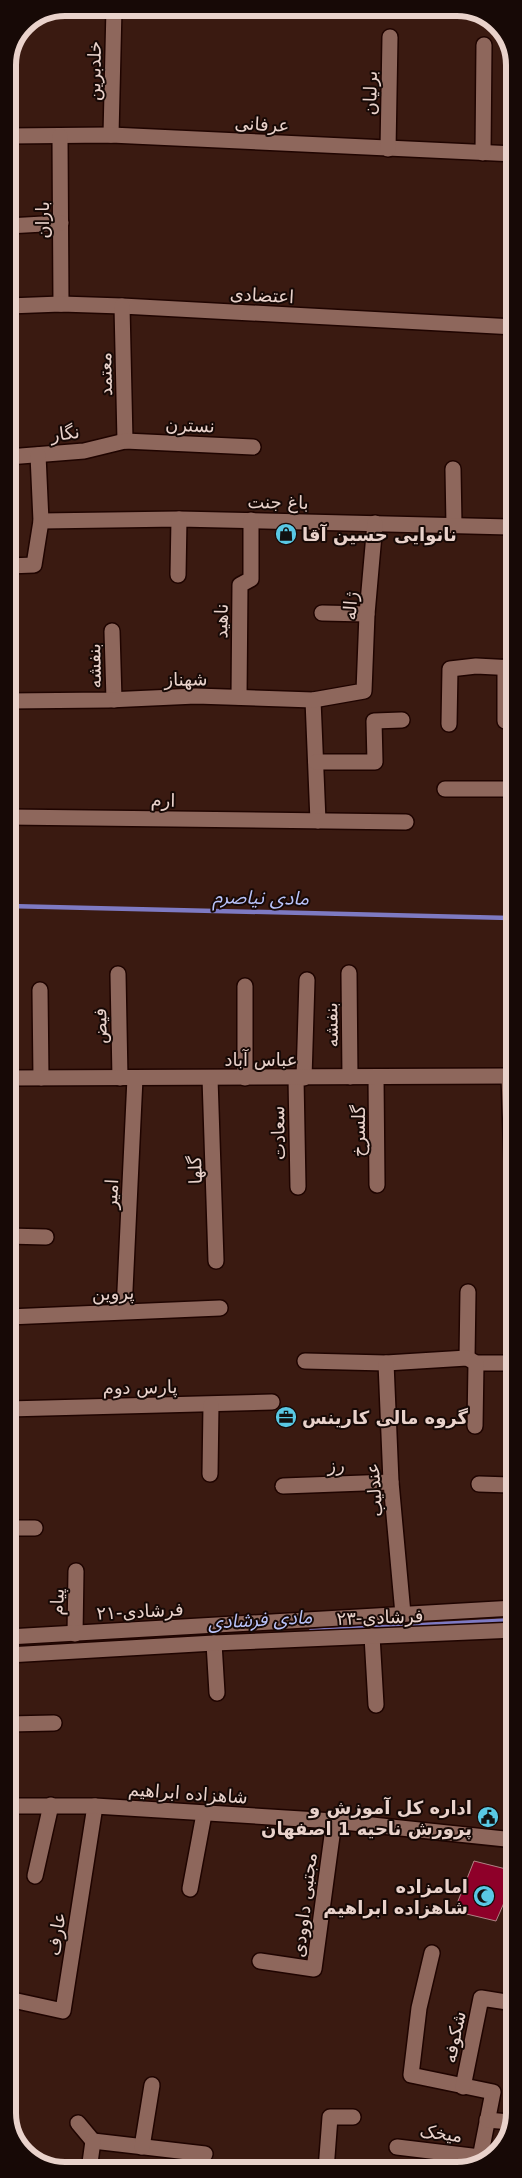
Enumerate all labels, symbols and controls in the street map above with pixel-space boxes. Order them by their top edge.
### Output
street label: خلدبرین [83,41,106,101]
street label: برلیان [359,71,382,115]
street label: عرفانی [234,112,290,137]
street label: باران [32,201,53,239]
street label: اعتضادی [229,283,295,307]
street label: معتمد [94,352,116,396]
street label: نسترن [165,414,215,437]
street label: نگار [48,421,81,445]
street label: باغ جنت [247,491,309,514]
shop icon: نانوایی حسین آقا [274,522,298,546]
place label: نانوایی حسین آقا [302,523,457,546]
street label: ژاله [339,591,361,621]
street label: ناهید [210,603,232,639]
street label: بنفشه [83,643,105,689]
street label: شهناز [163,668,208,691]
street label: ارم [150,789,176,811]
water label: مادی نیاصرم [212,885,309,913]
street label: بنفشه [320,1002,342,1048]
street label: فیض [89,1008,112,1044]
street label: عباس آباد [225,1048,297,1070]
street label: گلسرخ [348,1105,370,1157]
street label: سعادت [267,1106,289,1160]
street label: گلها [184,1155,207,1185]
street label: امیر [100,1178,123,1211]
street label: پروین [91,1282,135,1305]
street label: پارس دوم [102,1376,178,1399]
office icon: گروه مالی کارینس [274,1405,298,1429]
place label: گروه مالی کارینس [302,1407,469,1429]
street label: رز [326,1454,345,1476]
street label: عندلیب [362,1462,386,1518]
street label: پیام [46,1588,69,1616]
street label: ۲۱-فرشادی [96,1598,184,1625]
water label: مادی فرشادی [207,1605,313,1634]
street label: ۲۳-فرشادی [336,1605,424,1630]
street label: شاهزاده ابراهیم [127,1778,249,1809]
place label: اداره کل آموزش و پرورش ناحیه 1 اصفهان [261,1796,472,1840]
public building icon: اداره کل آموزش و پرورش ناحیه 1 اصفهان [476,1805,500,1829]
street label: مجتبی داوودی [287,1851,322,1959]
place label: امامزاده شاهزاده ابراهیم [323,1876,468,1919]
mosque icon: امامزاده شاهزاده ابراهیم [472,1884,496,1908]
street label: عارف [42,1911,70,1957]
street label: شکوفه [438,2009,471,2065]
street label: میخک [418,2120,464,2146]

